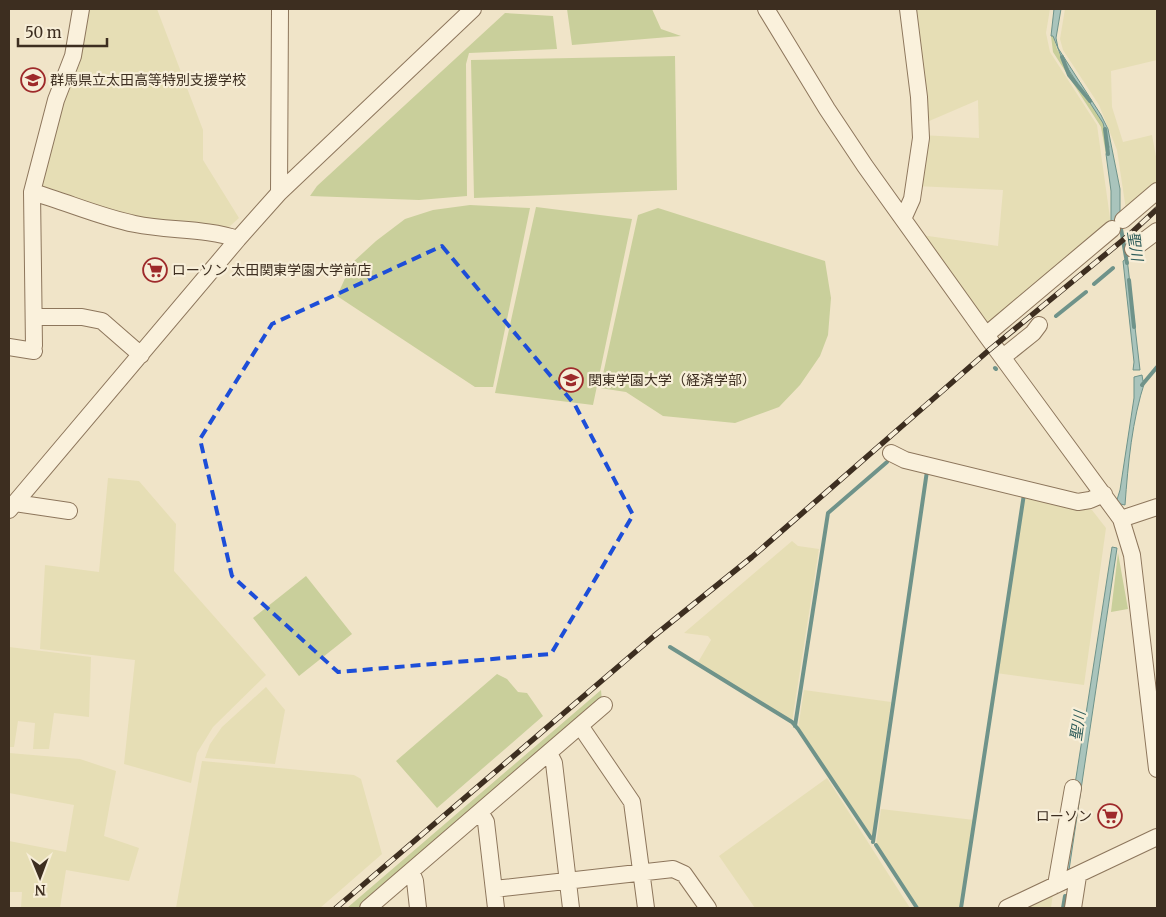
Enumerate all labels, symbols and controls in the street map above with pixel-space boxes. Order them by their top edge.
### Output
scale bar [18,15,106,47]
text: 50 m [25,23,62,42]
school or university icon: 群馬県立太田高等特別支援学校 [20,67,46,93]
place label: 群馬県立太田高等特別支援学校 [50,71,246,89]
water label: 聖川 [1124,230,1148,264]
supermarket icon: ローソン 太田関東学園大学前店 [142,257,168,283]
place label: ローソン 太田関東学園大学前店 [172,261,371,279]
school or university icon: 関東学園大学（経済学部） [558,367,584,393]
place label: 関東学園大学（経済学部） [588,371,756,389]
water label: 聖川 [1066,708,1089,742]
supermarket icon: ローソン [1097,803,1123,829]
place label: ローソン [1036,807,1092,825]
north arrow [15,852,65,902]
text: N [35,881,46,899]

